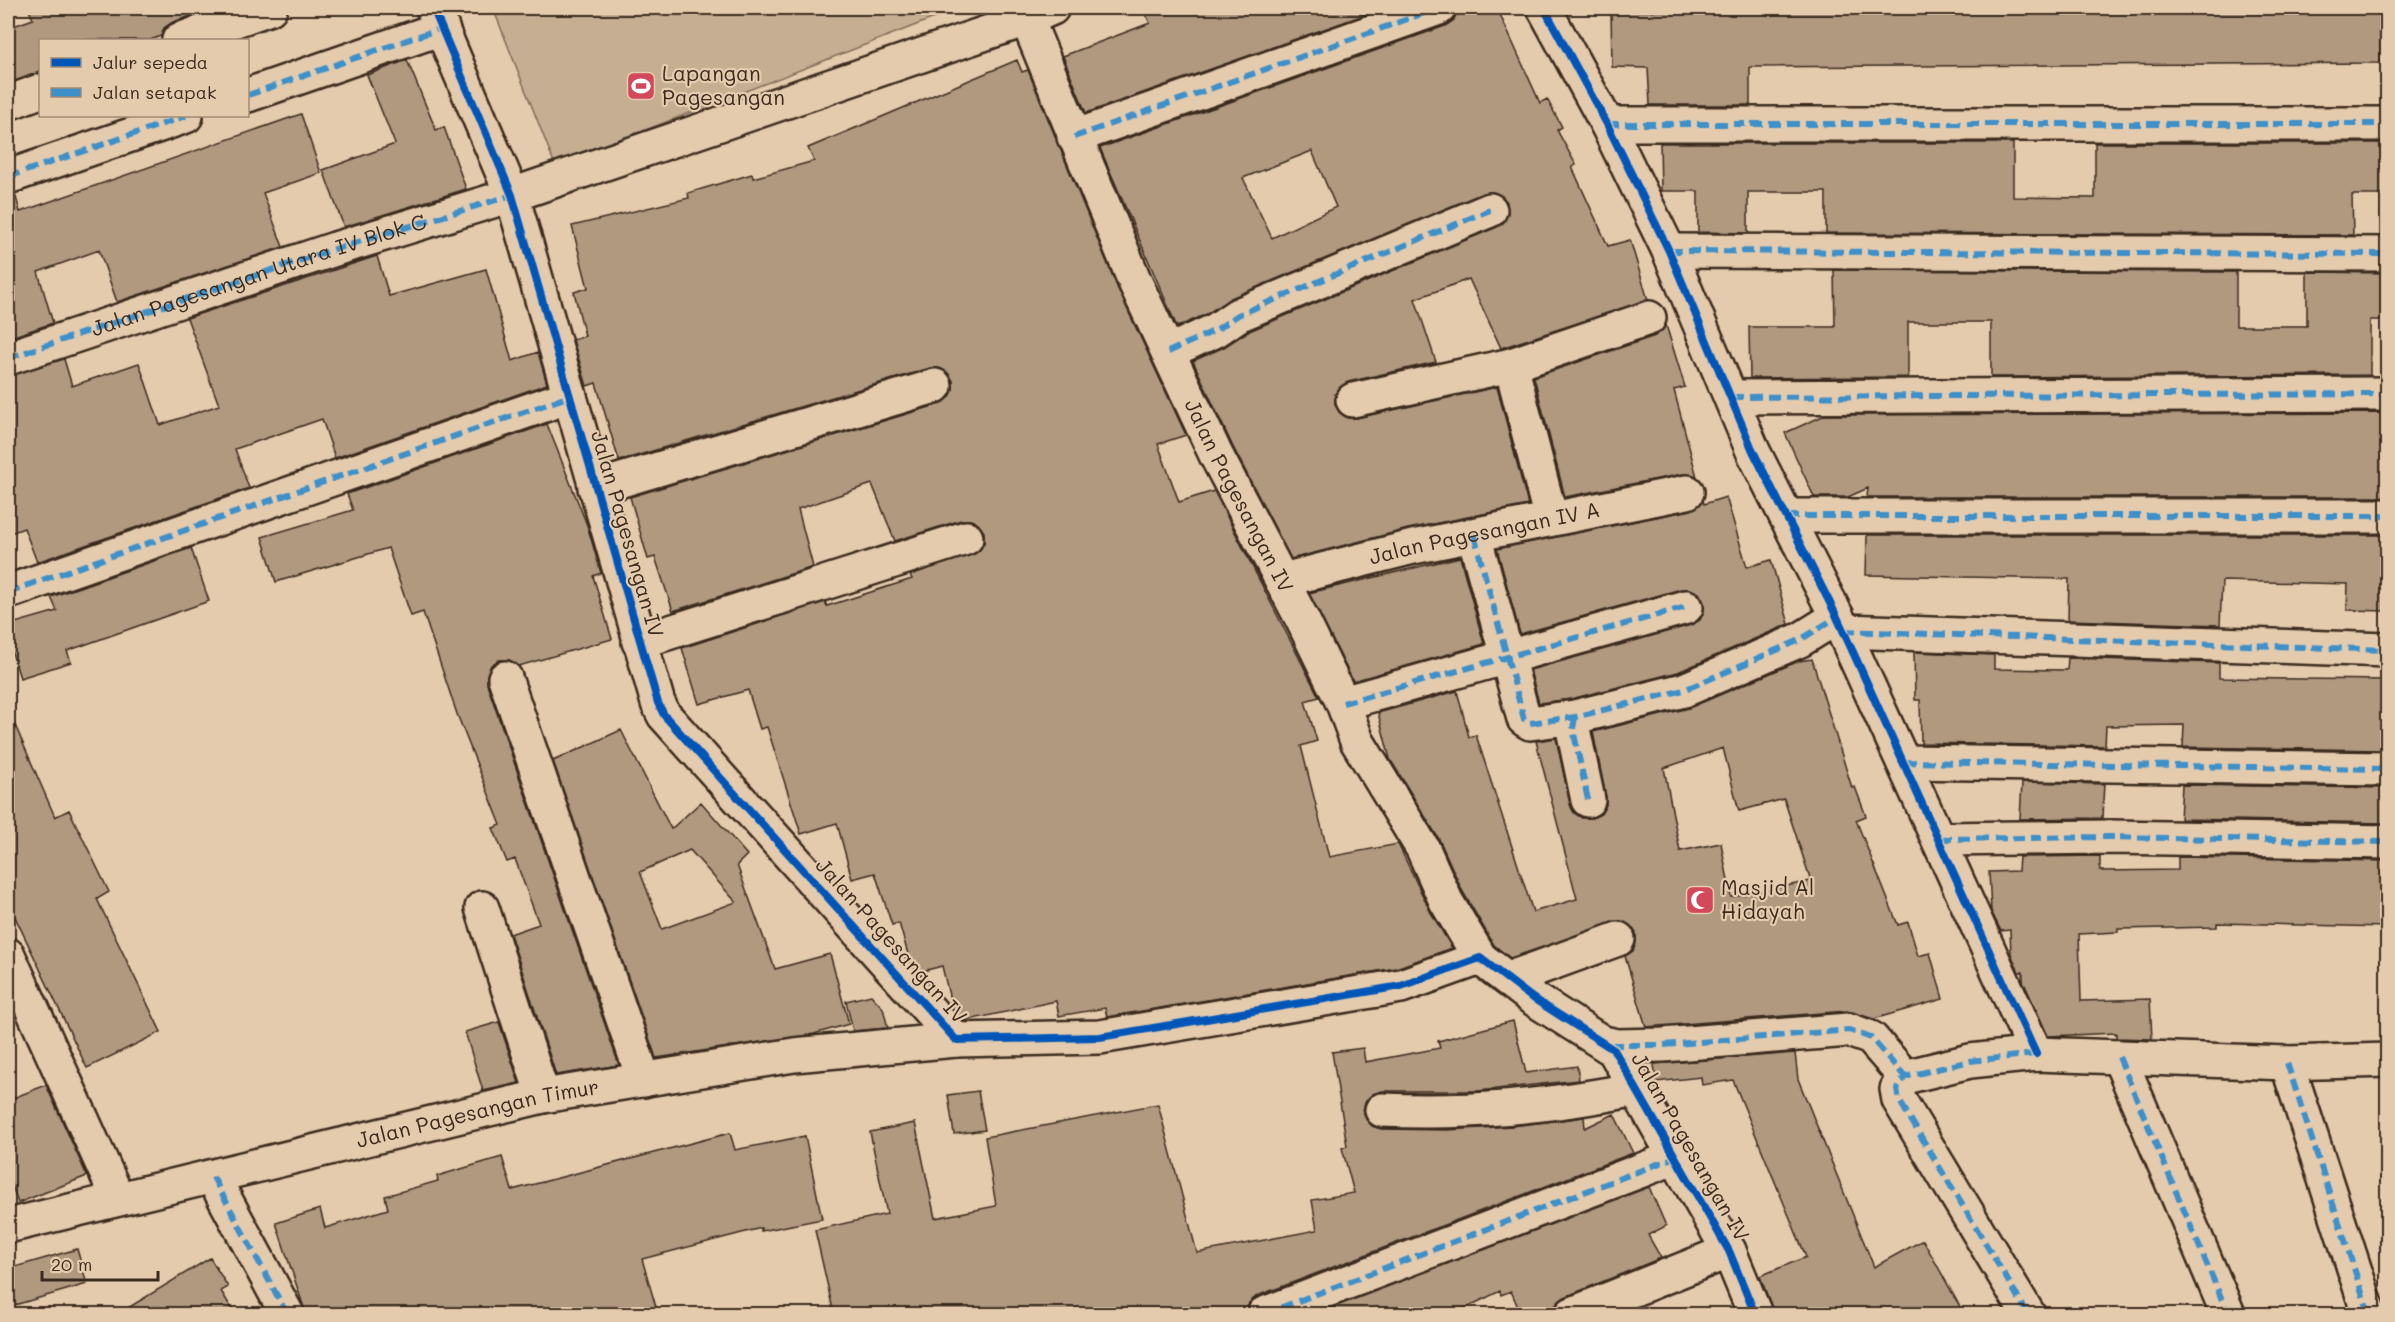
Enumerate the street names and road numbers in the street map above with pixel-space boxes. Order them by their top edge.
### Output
street label: Jalan Pagesangan Utara IV Blok C [87,207,429,341]
street label: Jalan Pagesangan IV [1180,394,1301,597]
street label: Jalan Pagesangan IV [586,427,671,640]
street label: Jalan Pagesangan IV A [1366,495,1602,570]
street label: Jalan Pagesangan IV [811,852,974,1028]
street label: Jalan Pagesangan IV [1626,1047,1756,1246]
street label: Jalan Pagesangan Timur [353,1072,601,1153]

